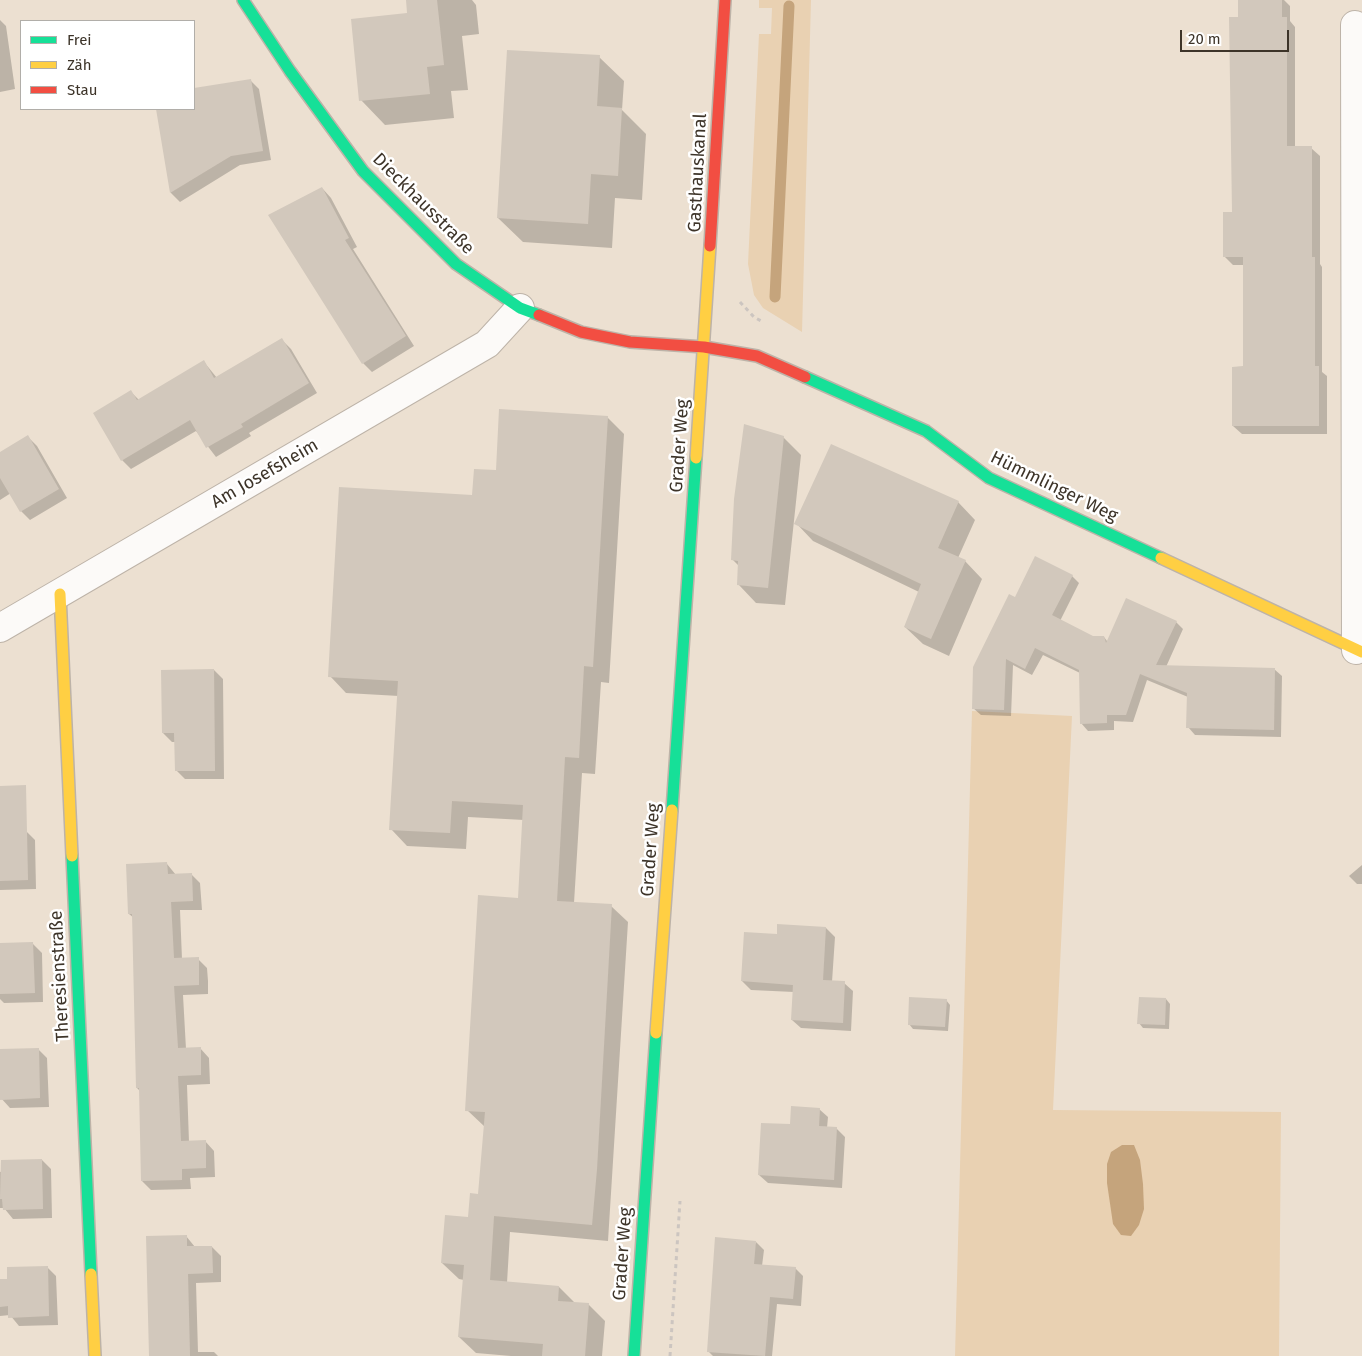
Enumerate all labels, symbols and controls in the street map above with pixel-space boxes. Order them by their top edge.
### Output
legend [20,20,195,110]
scale bar [1182,20,1291,52]
text: 20 m [1188,30,1221,48]
text: Frei [67,31,92,49]
text: Zäh [67,56,92,74]
text: Stau [67,81,97,99]
street label: Gasthauskanal [684,113,712,233]
street label: Dieckhausstraße [368,149,478,259]
street label: Grader Weg [666,399,694,493]
street label: Am Josefsheim [208,435,322,513]
street label: Hümmlinger Weg [987,447,1121,527]
street label: Grader Weg [637,803,665,897]
street label: Theresienstraße [46,910,74,1042]
street label: Grader Weg [609,1207,637,1301]

